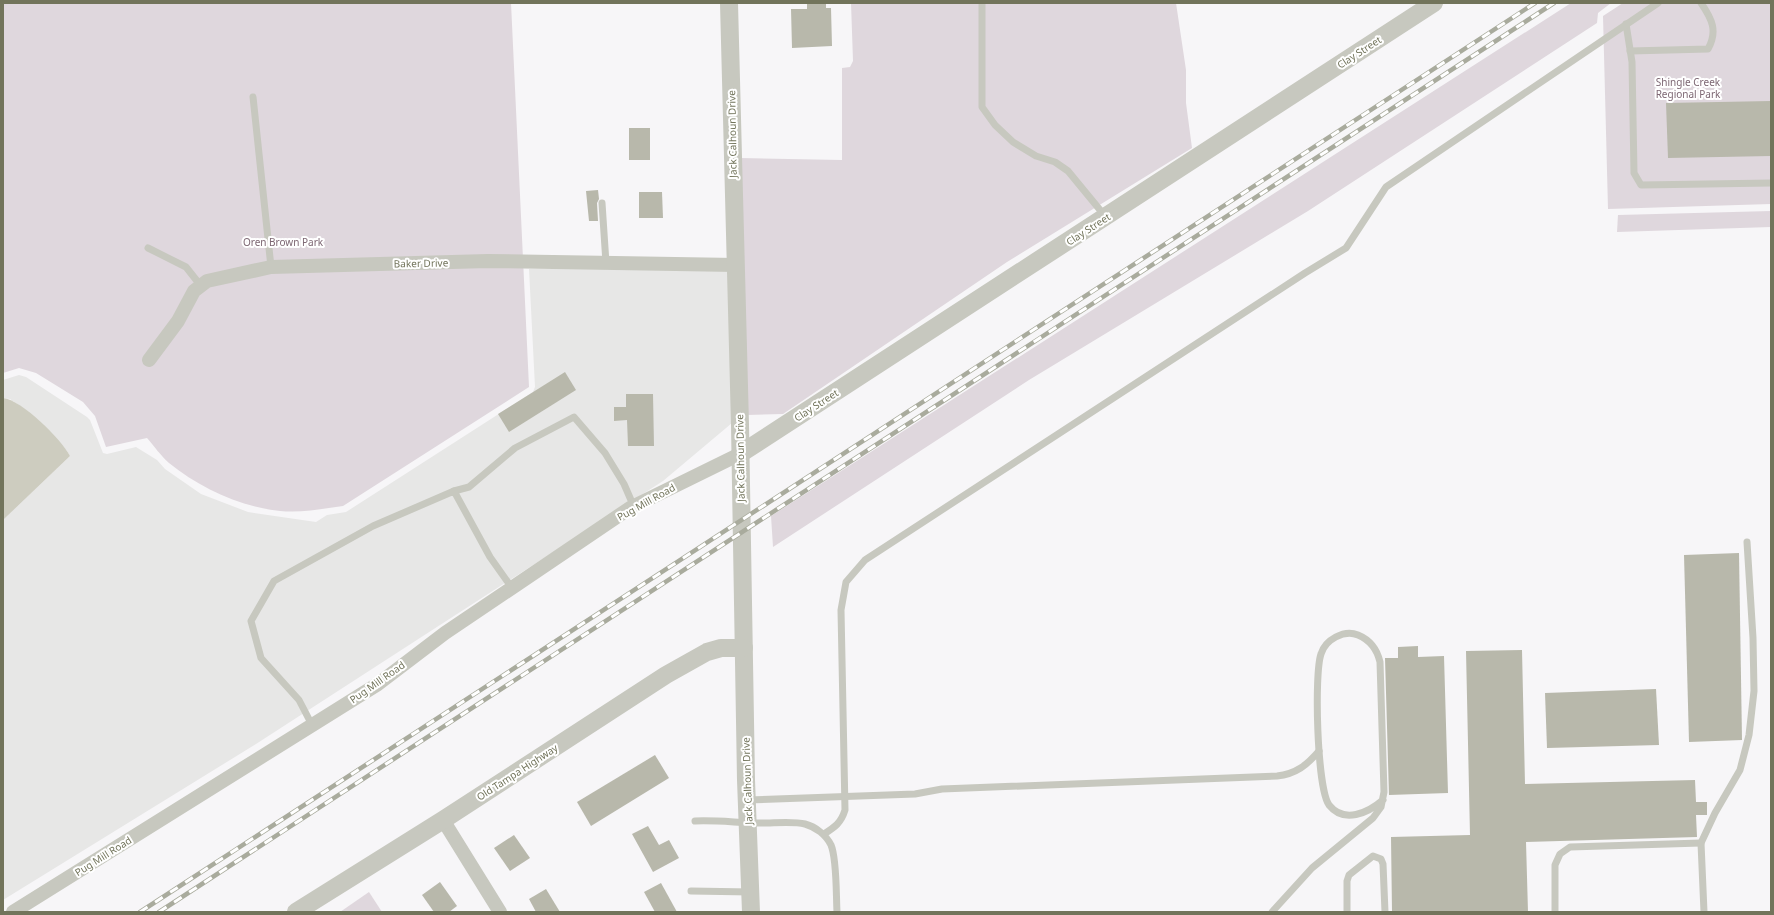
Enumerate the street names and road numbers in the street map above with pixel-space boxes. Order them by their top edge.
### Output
street label: Clay Street [1334,32,1384,72]
street label: Jack Calhoun Drive [724,90,740,179]
street label: Clay Street [1063,209,1113,249]
street label: Baker Drive [394,256,449,270]
street label: Clay Street [791,385,841,425]
street label: Jack Calhoun Drive [732,414,748,503]
street label: Pug Mill Road [614,480,678,524]
street label: Pug Mill Road [347,658,407,706]
street label: Jack Calhoun Drive [738,737,756,826]
street label: Old Tampa Highway [474,740,561,804]
street label: Pug Mill Road [72,833,134,879]

